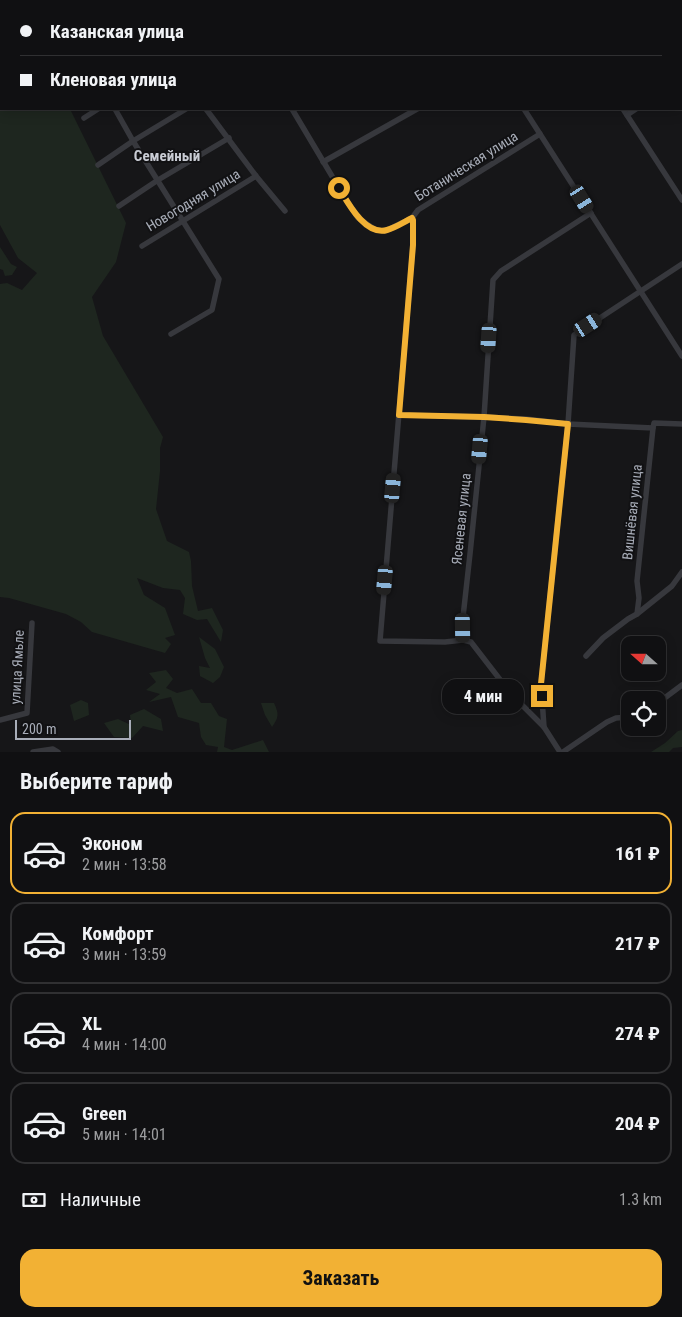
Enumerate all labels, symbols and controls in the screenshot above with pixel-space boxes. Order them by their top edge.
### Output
text: Казанская улица [50,20,184,43]
text: Кленовая улица [50,68,177,91]
street label: Ботаническая улица [412,128,520,204]
district label: Семейный [134,147,200,165]
street label: Новогодняя улица [143,166,243,234]
route start [328,177,350,199]
car [567,182,596,216]
car [571,311,604,339]
car [480,323,497,353]
car [471,433,488,465]
street label: Вишнёвая улица [619,463,645,561]
car [384,472,401,504]
street label: Ясеневая улица [448,472,474,566]
car [376,564,393,596]
car [455,613,470,643]
street label: улица Ямьле [7,629,27,705]
north arrow [621,636,666,681]
map controls [621,636,666,736]
callout: 4 мин [442,678,524,714]
route end [531,685,553,707]
text: 4 мин [464,687,502,706]
button: locate [621,691,666,736]
scale bar [15,717,131,740]
text: 200 m [22,721,57,737]
text: Выберите тариф [20,769,173,794]
icon: car [22,831,67,876]
text: Эконом [82,832,143,855]
text: 161 ₽ [615,842,660,865]
text: 2 мин · 13:58 [82,855,167,874]
icon: car [22,921,67,966]
text: Комфорт [82,922,154,945]
text: 217 ₽ [615,932,660,955]
text: 3 мин · 13:59 [82,945,167,964]
icon: car [22,1011,67,1056]
text: XL [82,1012,102,1035]
text: 274 ₽ [615,1022,660,1045]
text: 4 мин · 14:00 [82,1035,167,1054]
icon: car [22,1101,67,1146]
text: Green [82,1102,127,1125]
text: 204 ₽ [615,1112,660,1135]
text: 5 мин · 14:01 [82,1125,167,1144]
icon: cash [20,1186,48,1214]
text: Наличные [60,1188,141,1211]
text: 1.3 km [619,1190,662,1209]
button: Заказать [20,1249,662,1307]

